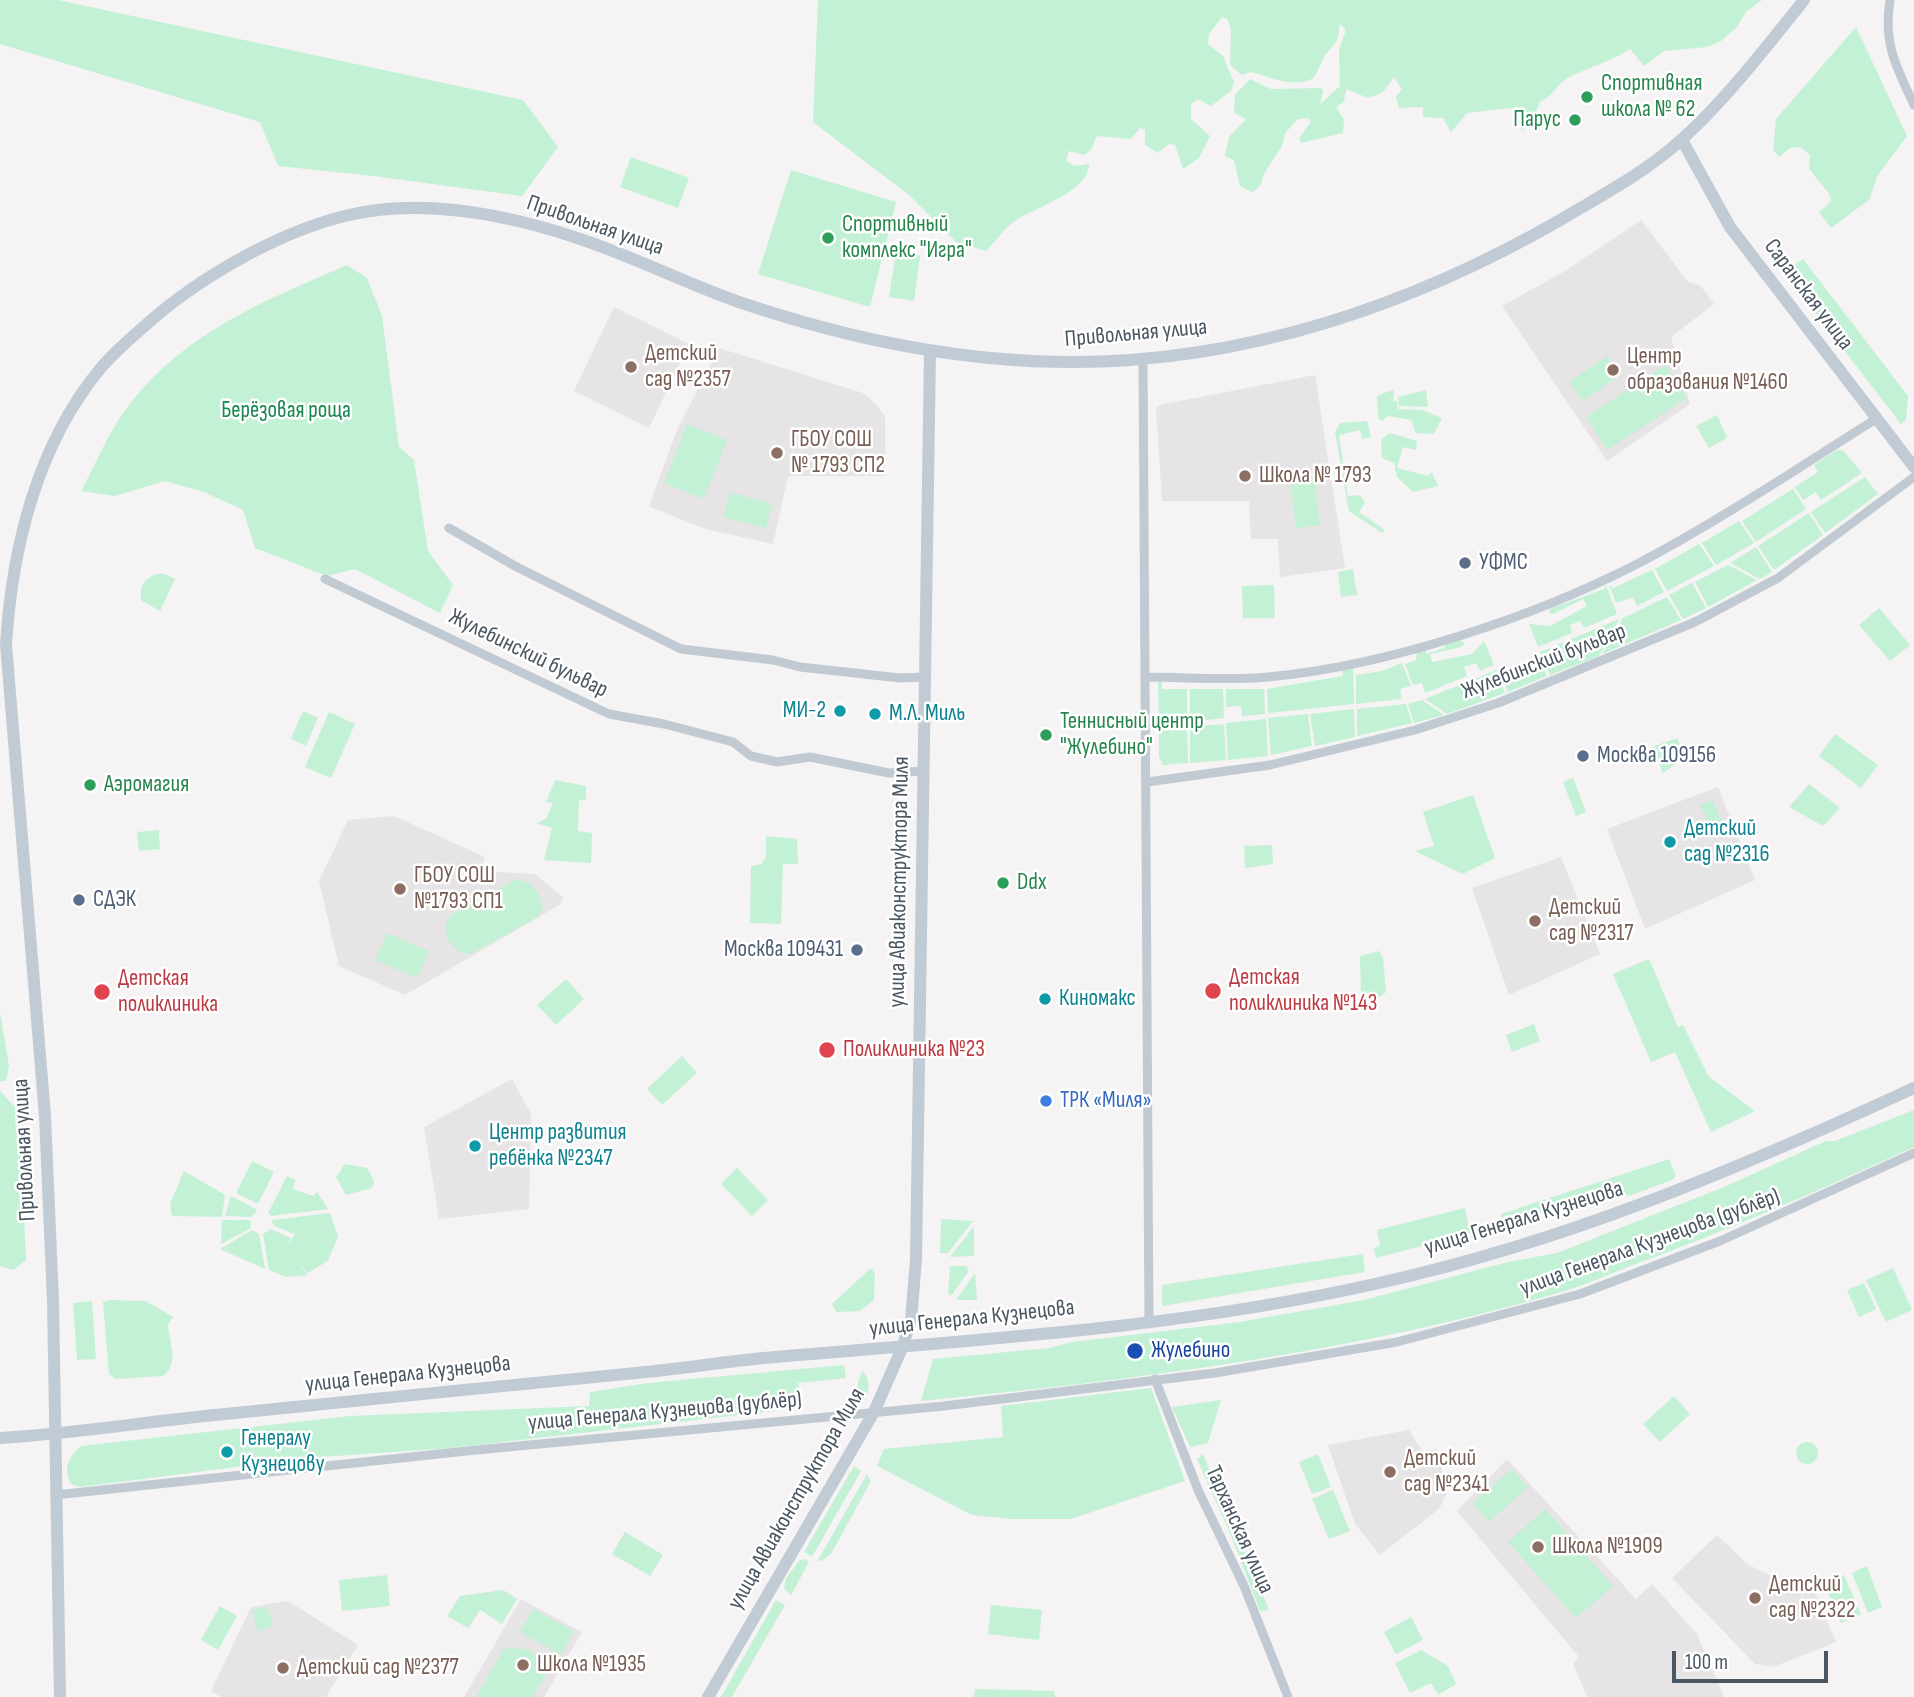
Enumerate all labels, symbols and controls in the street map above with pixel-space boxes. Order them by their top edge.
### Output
place label: Спортивная школа № 62 [1601,70,1702,124]
marker: Спортивная школа № 62 [1579,89,1595,105]
place label: Парус [1513,106,1561,134]
marker: Парус [1567,112,1583,128]
street label: Привольная улица [523,190,667,262]
place label: Спортивный комплекс "Игра" [842,211,972,265]
marker: Спортивный комплекс "Игра" [820,230,836,246]
street label: Саранская улица [1757,234,1859,356]
street label: Привольная улица [1064,314,1208,354]
place label: Детский сад №2357 [645,340,731,394]
place label: Центр образования №1460 [1627,343,1788,397]
marker: Детский сад №2357 [623,359,639,375]
marker: Центр образования №1460 [1605,362,1621,378]
park label: Берёзовая роща [221,397,351,425]
place label: ГБОУ СОШ № 1793 СП2 [791,426,885,480]
marker: ГБОУ СОШ № 1793 СП2 [769,445,785,461]
place label: Школа № 1793 [1259,462,1372,490]
marker: Школа № 1793 [1237,468,1253,484]
place label: УФМС [1479,549,1528,577]
marker: УФМС [1457,555,1473,571]
street label: Жулебинский бульвар [444,604,612,704]
street label: Жулебинский бульвар [1458,618,1630,706]
place label: МИ-2 [783,697,826,725]
place label: М.Л. Миль [889,700,965,728]
marker: МИ-2 [832,703,848,719]
marker: М.Л. Миль [867,706,883,722]
place label: Теннисный центр "Жулебино" [1060,708,1204,762]
marker: Теннисный центр "Жулебино" [1038,727,1054,743]
place label: Москва 109156 [1597,742,1716,770]
marker: Москва 109156 [1575,748,1591,764]
street label: улица Авиаконструктора Миля [884,756,916,1008]
place label: Аэромагия [104,771,189,799]
marker: Аэромагия [82,777,98,793]
place label: Детский сад №2316 [1684,815,1769,869]
marker: Детский сад №2316 [1662,834,1678,850]
place label: ГБОУ СОШ №1793 СП1 [414,862,503,916]
place label: Ddx [1017,869,1047,897]
marker: Ddx [995,875,1011,891]
marker: ГБОУ СОШ №1793 СП1 [392,881,408,897]
place label: СДЭК [93,886,136,914]
marker: СДЭК [71,892,87,908]
place label: Детский сад №2317 [1549,894,1634,948]
marker: Детский сад №2317 [1527,913,1543,929]
place label: Москва 109431 [724,936,843,964]
marker: Москва 109431 [849,942,865,958]
place label: Детская поликлиника №143 [1229,964,1377,1018]
place label: Детская поликлиника [118,965,218,1019]
marker: Детская поликлиника №143 [1203,981,1223,1001]
marker: Детская поликлиника [92,982,112,1002]
place label: Киномакс [1059,985,1136,1013]
marker: Киномакс [1037,991,1053,1007]
place label: Поликлиника №23 [843,1036,985,1064]
marker: Поликлиника №23 [817,1040,837,1060]
street label: Привольная улица [7,1078,43,1222]
place label: ТРК «Миля» [1060,1087,1152,1115]
marker: ТРК «Миля» [1038,1093,1054,1109]
place label: Центр развития ребёнка №2347 [489,1119,627,1173]
marker: Центр развития ребёнка №2347 [467,1138,483,1154]
street label: улица Генерала Кузнецова [1421,1176,1627,1262]
street label: улица Генерала Кузнецова (дублёр) [1516,1183,1784,1303]
street label: улица Генерала Кузнецова [868,1294,1076,1344]
place label: Жулебино [1151,1337,1230,1365]
marker: Жулебино [1125,1341,1145,1361]
street label: улица Генерала Кузнецова [304,1350,512,1400]
street label: улица Авиаконструктора Миля [722,1383,872,1615]
street label: улица Генерала Кузнецова (дублёр) [527,1386,803,1438]
place label: Генералу Кузнецову [241,1425,325,1479]
marker: Генералу Кузнецову [219,1444,235,1460]
place label: Детский сад №2341 [1404,1445,1489,1499]
street label: Тарханская улица [1199,1462,1279,1598]
marker: Детский сад №2341 [1382,1464,1398,1480]
place label: Школа №1909 [1552,1533,1663,1561]
marker: Школа №1909 [1530,1539,1546,1555]
place label: Детский сад №2322 [1769,1571,1855,1625]
marker: Детский сад №2322 [1747,1590,1763,1606]
scale bar [1676,1638,1832,1682]
text: 100 m [1685,1650,1728,1675]
place label: Школа №1935 [537,1651,646,1679]
place label: Детский сад №2377 [297,1654,459,1682]
marker: Школа №1935 [515,1657,531,1673]
marker: Детский сад №2377 [275,1660,291,1676]

